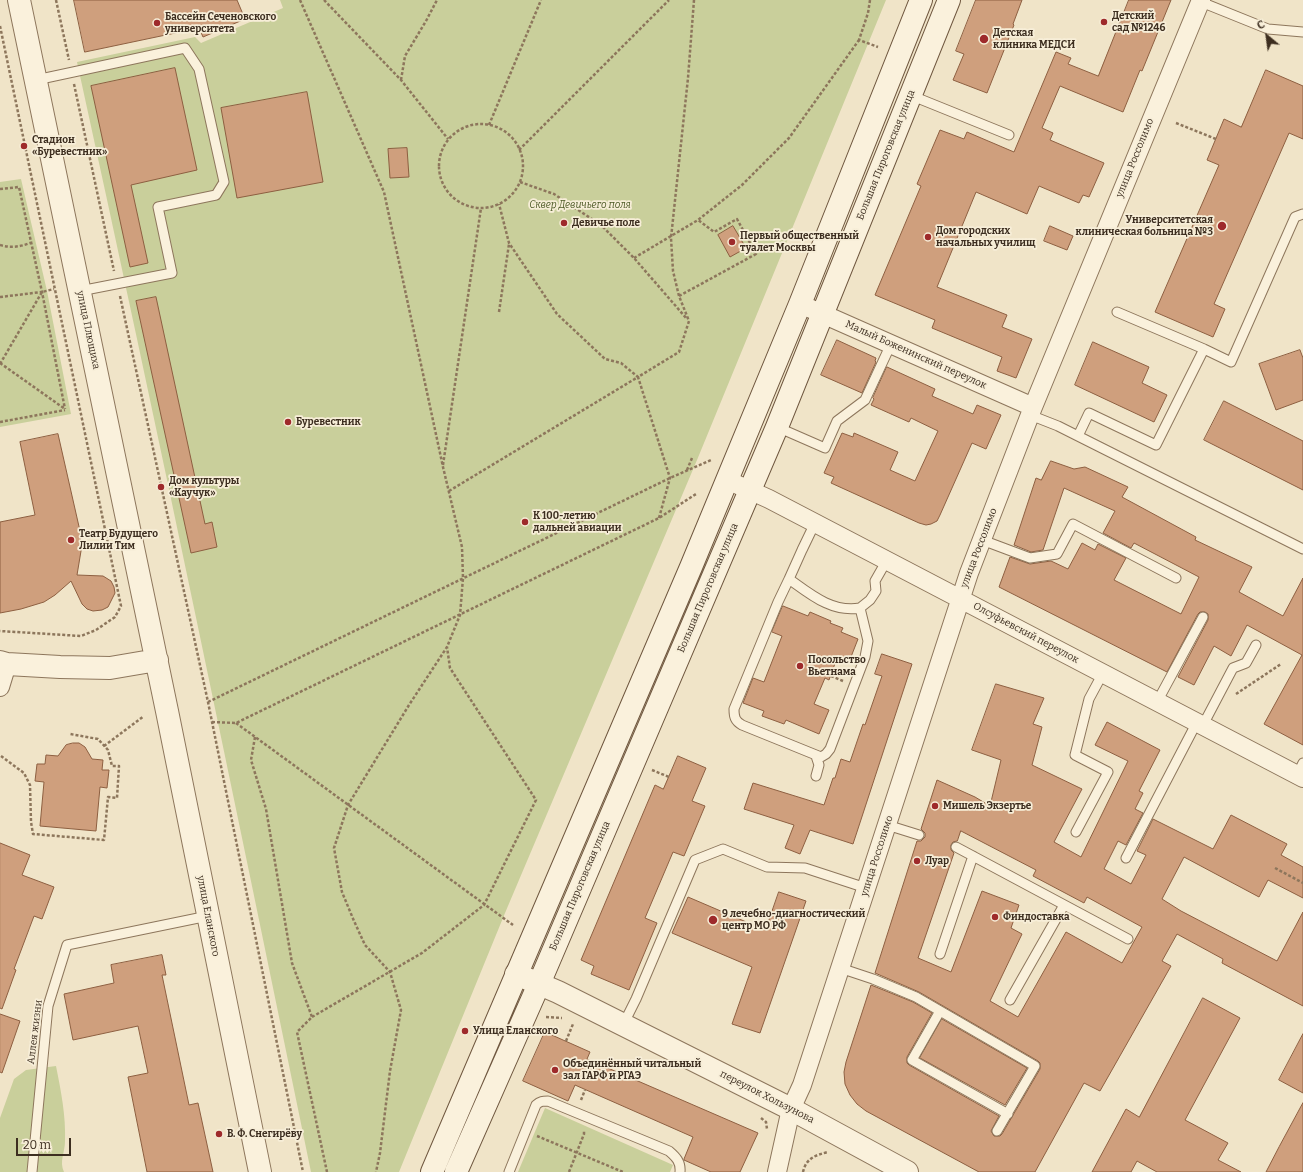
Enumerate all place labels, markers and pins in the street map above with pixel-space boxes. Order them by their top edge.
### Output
place label: Детский сад №1246 [1112,10,1165,34]
place label: Бассейн Сеченовского университета [165,11,276,34]
marker: Детский сад №1246 [1099,17,1109,27]
marker: Бассейн Сеченовского университета [152,18,162,28]
place label: Детская клиника МЕДСИ [993,27,1075,50]
marker: Детская клиника МЕДСИ [978,33,990,45]
place label: Стадион «Буревестник» [32,134,107,158]
marker: Стадион «Буревестник» [19,141,29,151]
place label: Университетская клиническая больница №3 [1075,214,1213,238]
place label: Девичье поле [572,217,640,229]
marker: Девичье поле [559,218,569,228]
marker: Университетская клиническая больница №3 [1216,220,1228,232]
place label: Дом городских начальных училищ [936,225,1035,248]
place label: Первый общественный туалет Москвы [740,230,859,254]
marker: Дом городских начальных училищ [923,232,933,242]
marker: Первый общественный туалет Москвы [727,237,737,247]
place label: Буревестник [296,416,361,428]
marker: Буревестник [283,417,293,427]
place label: Дом культуры «Каучук» [169,475,239,498]
marker: Дом культуры «Каучук» [156,482,166,492]
place label: К 100-летию дальней авиации [533,510,622,534]
marker: К 100-летию дальней авиации [520,517,530,527]
place label: Театр Будущего Лилии Тим [79,528,158,552]
marker: Театр Будущего Лилии Тим [66,535,76,545]
place label: Посольство Вьетнама [808,654,866,678]
marker: Посольство Вьетнама [795,661,805,671]
place label: Мишель Экзертье [943,800,1031,812]
marker: Мишель Экзертье [930,801,940,811]
place label: Луар [925,855,949,867]
marker: Луар [912,856,922,866]
place label: 9 лечебно-диагностический центр МО РФ [722,908,865,932]
place label: Финдоставка [1003,911,1070,923]
marker: Финдоставка [990,912,1000,922]
marker: 9 лечебно-диагностический центр МО РФ [707,914,719,926]
place label: Улица Еланского [473,1025,558,1037]
marker: Улица Еланского [460,1026,470,1036]
place label: Объединённый читальный зал ГАРФ и РГАЭ [563,1058,701,1082]
marker: Объединённый читальный зал ГАРФ и РГАЭ [550,1065,560,1075]
place label: В. Ф. Снегирёву [227,1128,302,1140]
marker: В. Ф. Снегирёву [214,1129,224,1139]

